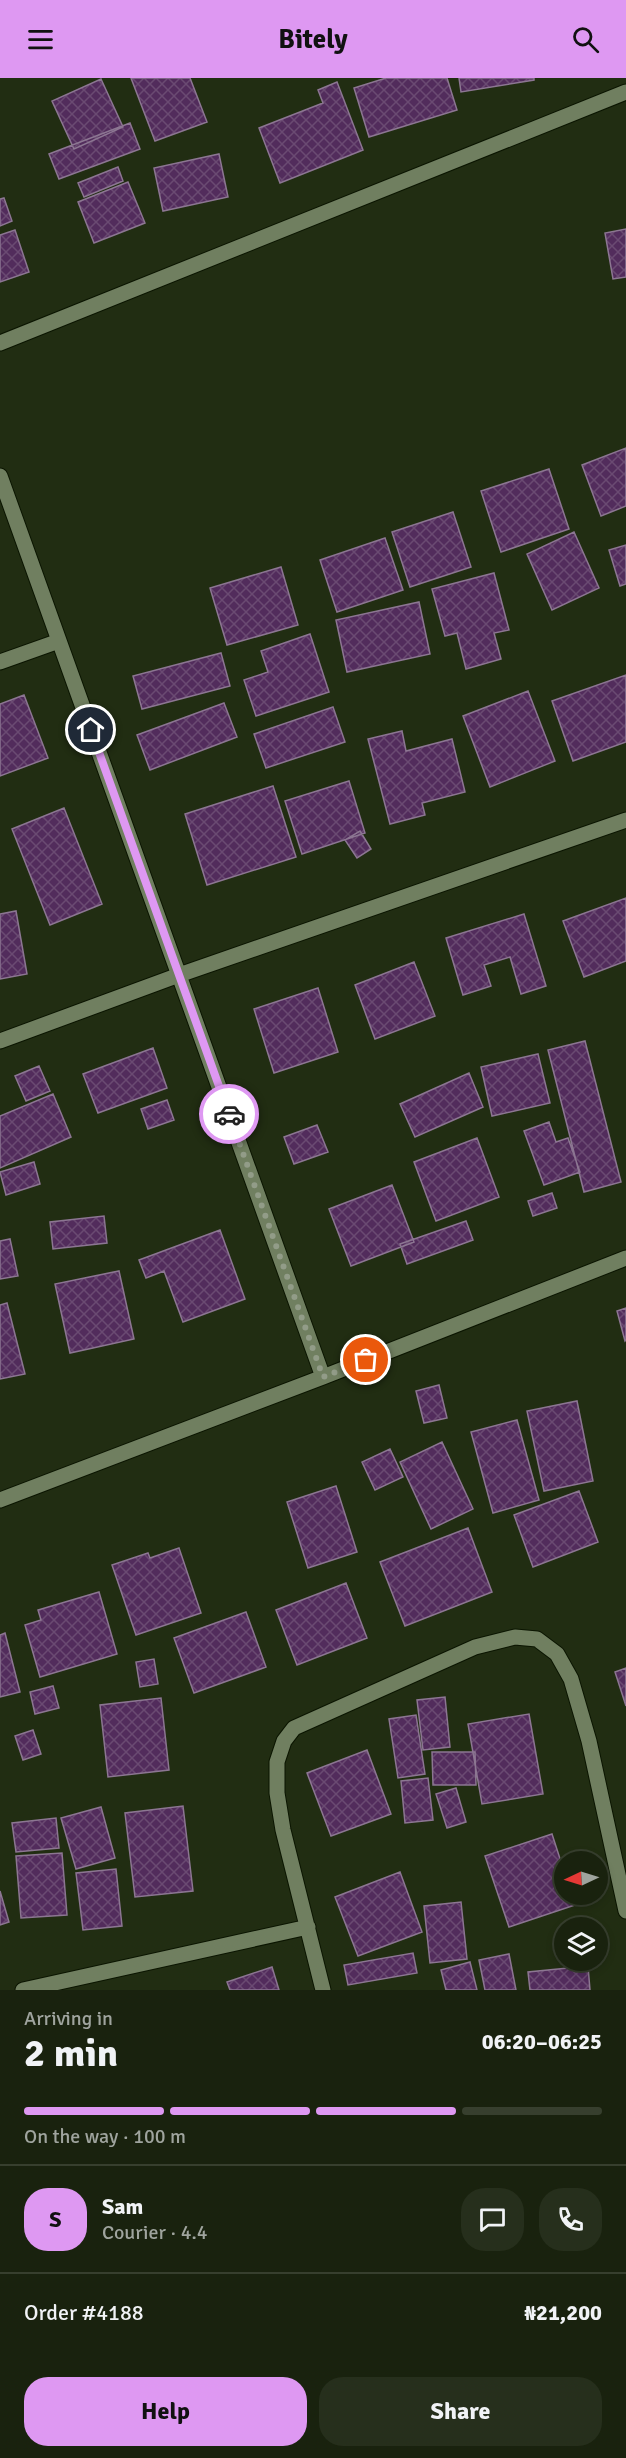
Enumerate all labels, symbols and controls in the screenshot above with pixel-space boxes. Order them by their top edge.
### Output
icon: menu [24,23,57,56]
text: Bitely [278,23,348,56]
icon: search [569,23,602,56]
pin [65,704,116,755]
icon: home [74,713,107,746]
courier [199,1084,259,1144]
icon: car [213,1098,246,1131]
pin [340,1334,391,1385]
icon: bag [349,1343,382,1376]
north arrow [554,1851,608,1905]
map controls [554,1851,608,1971]
button: layers [554,1917,608,1971]
text: Arriving in [24,2006,113,2031]
text: 06:20–06:25 [482,2028,602,2055]
text: 2 min [24,2029,118,2077]
text: On the way · 100 m [24,2124,186,2149]
button: chat [461,2188,524,2251]
button: phone [539,2188,602,2251]
text: Sam [102,2193,143,2220]
text: S [49,2206,62,2233]
text: Courier · 4.4 [102,2220,208,2245]
text: Order #4188 [24,2299,144,2326]
text: ₦21,200 [524,2299,602,2326]
button: Help [24,2377,307,2446]
button: Share [319,2377,602,2446]

